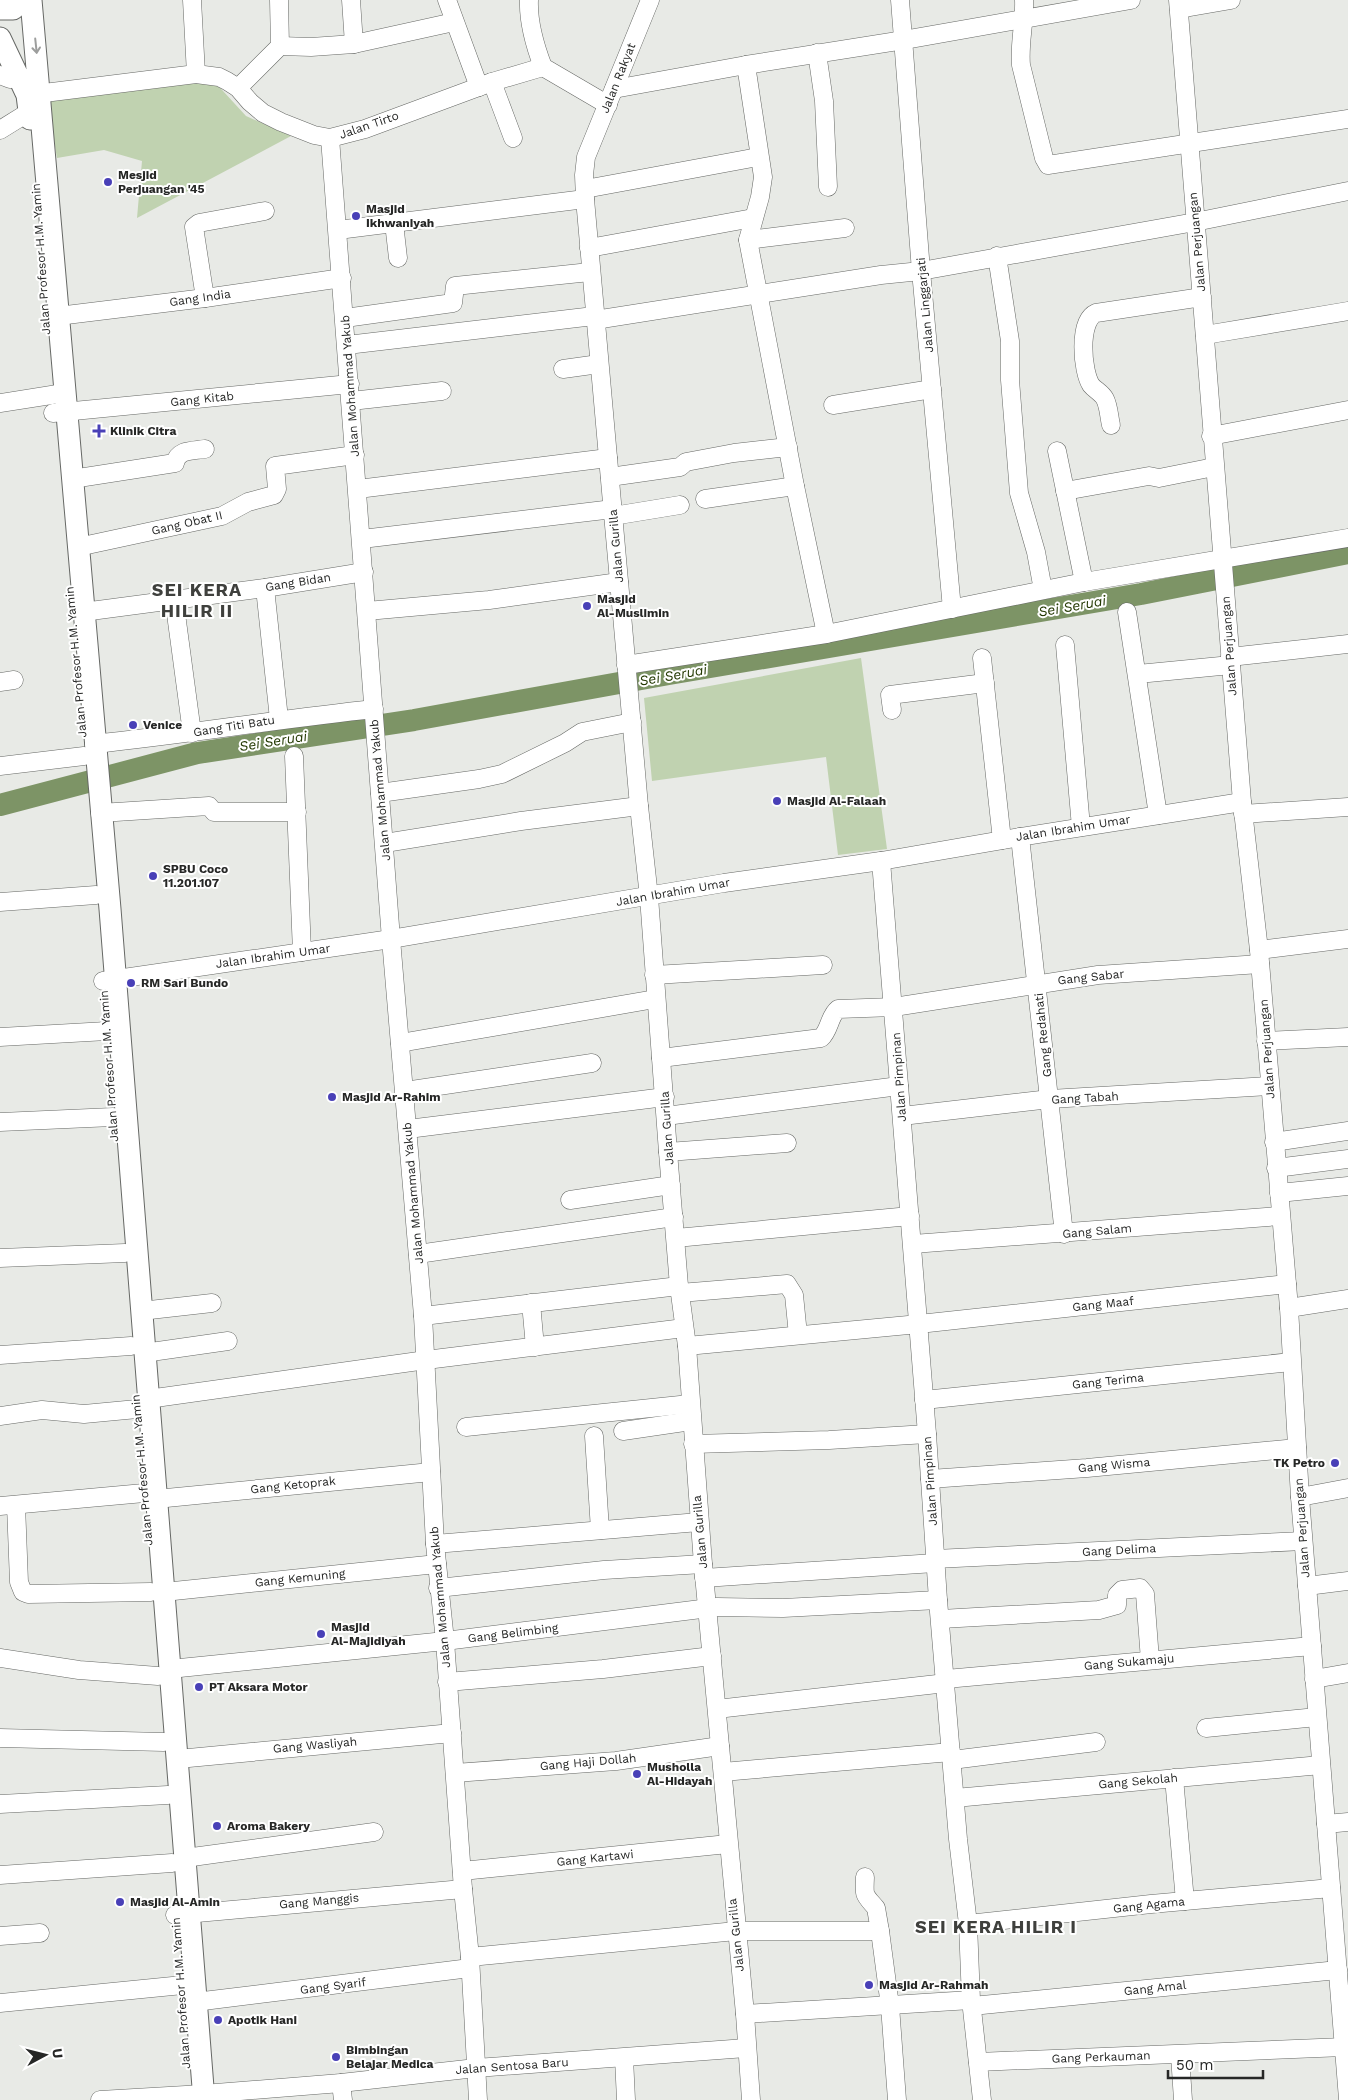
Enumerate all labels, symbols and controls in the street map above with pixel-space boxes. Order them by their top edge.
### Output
one-way arrow [31,38,41,54]
street label: Jalan Rakyat [598,41,638,115]
street label: Jalan Tirto [337,108,401,142]
place label: Mesjid Perjuangan '45 [118,168,204,196]
marker: Mesjid Perjuangan '45 [102,176,114,188]
street label: Jalan Profesor H.M. Yamin [29,183,53,335]
street label: Jalan Perjuangan [1186,192,1208,292]
place label: Masjid Ikhwaniyah [366,202,434,230]
marker: Masjid Ikhwaniyah [350,210,362,222]
street label: Jalan Linggarjati [914,257,936,353]
street label: Gang India [168,287,232,309]
street label: Jalan Mohammad Yakub [338,315,362,457]
street label: Gang Kitab [170,389,234,409]
marker: Klinik Citra [92,424,106,438]
place label: Klinik Citra [110,424,176,438]
street label: Gang Obat II [150,508,224,538]
street label: Jalan Gurilla [606,508,626,583]
street label: Gang Bidan [264,570,332,594]
district label: SEI KERA HILIR II [152,579,242,621]
street label: Jalan Profesor H.M. Yamin [62,586,90,738]
place label: Masjid Al-Muslimin [597,592,669,620]
water label: Sei Seruai [1037,592,1107,620]
street label: Jalan Perjuangan [1219,596,1239,696]
marker: Masjid Al-Muslimin [581,600,593,612]
water label: Sei Seruai [638,661,708,689]
street label: Gang Titi Batu [192,713,276,739]
place label: Venice [143,718,182,732]
marker: Venice [127,719,139,731]
street label: Jalan Mohammad Yakub [367,719,393,861]
water label: Sei Seruai [238,728,308,754]
place label: Masjid Al-Falaah [787,794,886,808]
marker: Masjid Al-Falaah [771,795,783,807]
street label: Jalan Ibrahim Umar [1015,812,1131,844]
place label: SPBU Coco 11.201.107 [163,862,228,890]
marker: SPBU Coco 11.201.107 [147,870,159,882]
street label: Jalan Ibrahim Umar [615,875,731,909]
street label: Jalan Ibrahim Umar [215,941,331,971]
street label: Gang Sabar [1057,967,1125,987]
place label: RM Sari Bundo [141,976,228,990]
marker: RM Sari Bundo [125,977,137,989]
street label: Jalan Profesor H.M. Yamin [97,990,121,1142]
street label: Gang Redahati [1032,992,1054,1078]
street label: Jalan Perjuangan [1257,999,1277,1099]
street label: Jalan Pimpinan [889,1032,909,1122]
street label: Gang Tabah [1051,1089,1119,1107]
place label: Masjid Ar-Rahim [342,1090,440,1104]
marker: Masjid Ar-Rahim [326,1091,338,1103]
street label: Jalan Gurilla [657,1091,677,1165]
street label: Jalan Mohammad Yakub [400,1122,426,1264]
street label: Gang Salam [1062,1221,1132,1241]
street label: Gang Maaf [1072,1294,1135,1314]
street label: Gang Terima [1071,1370,1145,1392]
street label: Jalan Profesor H.M. Yamin [128,1394,156,1546]
street label: Jalan Pimpinan [920,1436,940,1526]
street label: Gang Wisma [1077,1455,1151,1475]
place label: TK Petro [1273,1456,1325,1470]
marker: TK Petro [1329,1457,1341,1469]
street label: Gang Ketoprak [250,1474,336,1496]
street label: Jalan Perjuangan [1292,1478,1312,1578]
street label: Jalan Gurilla [690,1494,710,1569]
street label: Jalan Mohammad Yakub [427,1526,453,1668]
street label: Gang Delima [1082,1541,1157,1559]
street label: Gang Kemuning [254,1566,347,1590]
place label: Masjid Al-Majidiyah [331,1620,406,1648]
street label: Gang Belimbing [467,1620,560,1645]
marker: Masjid Al-Majidiyah [315,1628,327,1640]
street label: Gang Sukamaju [1083,1651,1175,1673]
place label: PT Aksara Motor [209,1680,308,1694]
marker: PT Aksara Motor [193,1681,205,1693]
street label: Gang Wasliyah [272,1734,358,1756]
street label: Gang Haji Dollah [539,1751,637,1773]
place label: Musholla Al-Hidayah [647,1760,712,1788]
marker: Musholla Al-Hidayah [631,1768,643,1780]
street label: Gang Sekolah [1098,1771,1178,1791]
place label: Aroma Bakery [227,1819,310,1833]
marker: Aroma Bakery [211,1820,223,1832]
street label: Gang Kartawi [556,1847,634,1869]
street label: Gang Manggis [279,1891,359,1911]
street label: Gang Agama [1112,1894,1186,1916]
place label: Masjid Al-Amin [130,1895,220,1909]
marker: Masjid Al-Amin [114,1896,126,1908]
street label: Jalan Gurilla [725,1897,747,1972]
district label: SEI KERA HILIR I [915,1916,1077,1937]
street label: Jalan Profesor H.M. Yamin [169,1917,193,2069]
street label: Gang Syarif [299,1975,367,1997]
place label: Masjid Ar-Rahmah [879,1978,988,1992]
street label: Gang Amal [1123,1978,1187,1998]
marker: Masjid Ar-Rahmah [863,1979,875,1991]
place label: Apotik Hani [228,2013,297,2027]
marker: Apotik Hani [212,2014,224,2026]
north arrow [20,2030,70,2080]
place label: Bimbingan Belajar Medica [346,2043,434,2071]
text: U [49,2048,66,2059]
street label: Gang Perkauman [1051,2048,1151,2066]
scale bar [1168,2048,1263,2080]
marker: Bimbingan Belajar Medica [330,2051,342,2063]
street label: Jalan Sentosa Baru [455,2055,569,2077]
text: 50 m [1176,2056,1213,2074]

